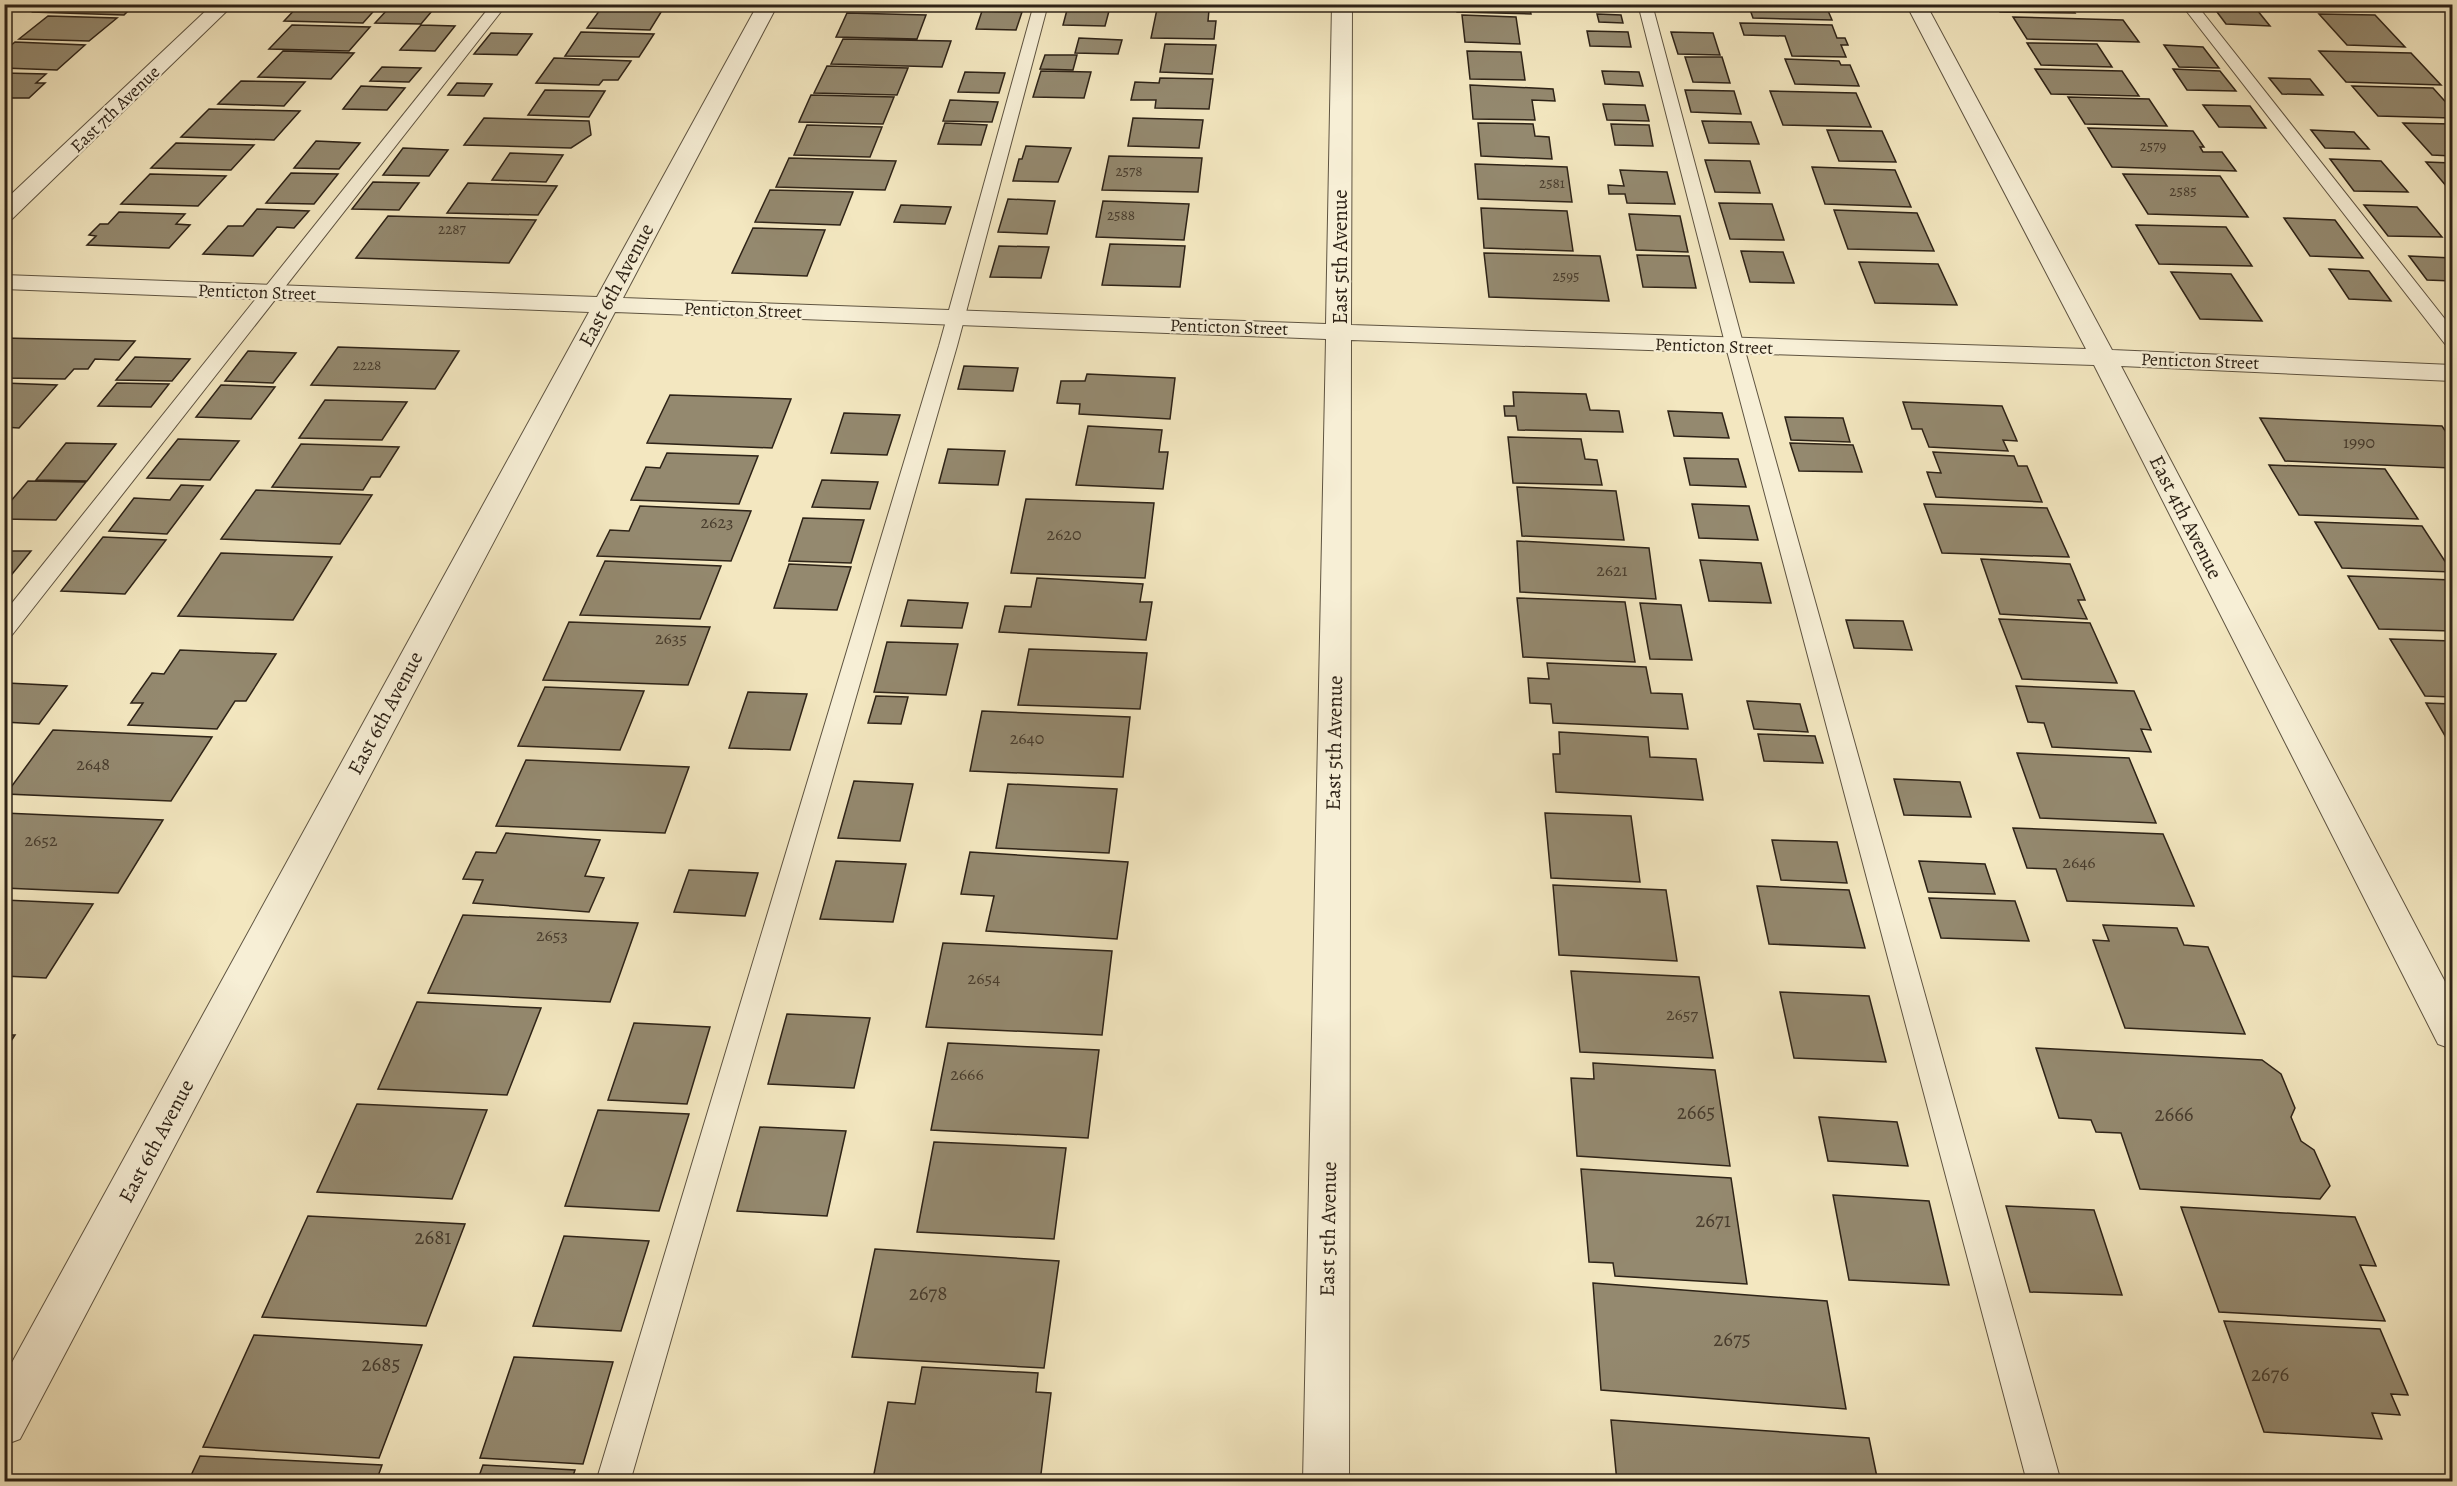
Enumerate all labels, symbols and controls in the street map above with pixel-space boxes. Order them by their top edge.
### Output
street label: East 7th Avenue [65,60,165,158]
house number: 2579 [2140,136,2167,156]
house number: 2578 [1115,161,1143,181]
house number: 2581 [1539,173,1565,193]
house number: 2585 [2169,181,2197,201]
street label: East 5th Avenue [1326,189,1354,325]
house number: 2588 [1107,205,1135,225]
street label: East 6th Avenue [572,218,660,352]
house number: 2287 [438,219,467,239]
house number: 2595 [1553,266,1579,286]
street label: Penticton Street [197,278,317,306]
street label: Penticton Street [683,296,803,324]
street label: Penticton Street [1169,313,1289,341]
street label: Penticton Street [1654,332,1774,360]
street label: Penticton Street [2140,347,2260,375]
house number: 2228 [353,355,381,375]
house number: 1990 [2343,430,2375,454]
street label: East 4th Avenue [2143,450,2229,584]
house number: 2623 [701,510,733,534]
house number: 2620 [1046,522,1082,546]
house number: 2621 [1596,558,1628,582]
house number: 2635 [655,626,687,650]
street label: East 6th Avenue [341,646,429,780]
street label: East 5th Avenue [1319,675,1349,811]
house number: 2640 [1010,726,1044,750]
house number: 2648 [76,752,110,776]
house number: 2652 [24,828,58,852]
house number: 2646 [2062,850,2096,874]
house number: 2653 [536,923,568,947]
house number: 2654 [968,966,1000,990]
house number: 2657 [1666,1002,1699,1026]
house number: 2666 [950,1062,984,1086]
street label: East 6th Avenue [112,1074,200,1208]
house number: 2665 [1677,1098,1715,1126]
house number: 2666 [2154,1100,2194,1128]
street label: East 5th Avenue [1313,1161,1343,1297]
house number: 2671 [1695,1206,1731,1234]
house number: 2681 [414,1223,452,1251]
house number: 2678 [909,1279,947,1307]
house number: 2675 [1713,1325,1751,1353]
house number: 2685 [362,1350,400,1378]
house number: 2676 [2251,1360,2289,1388]

